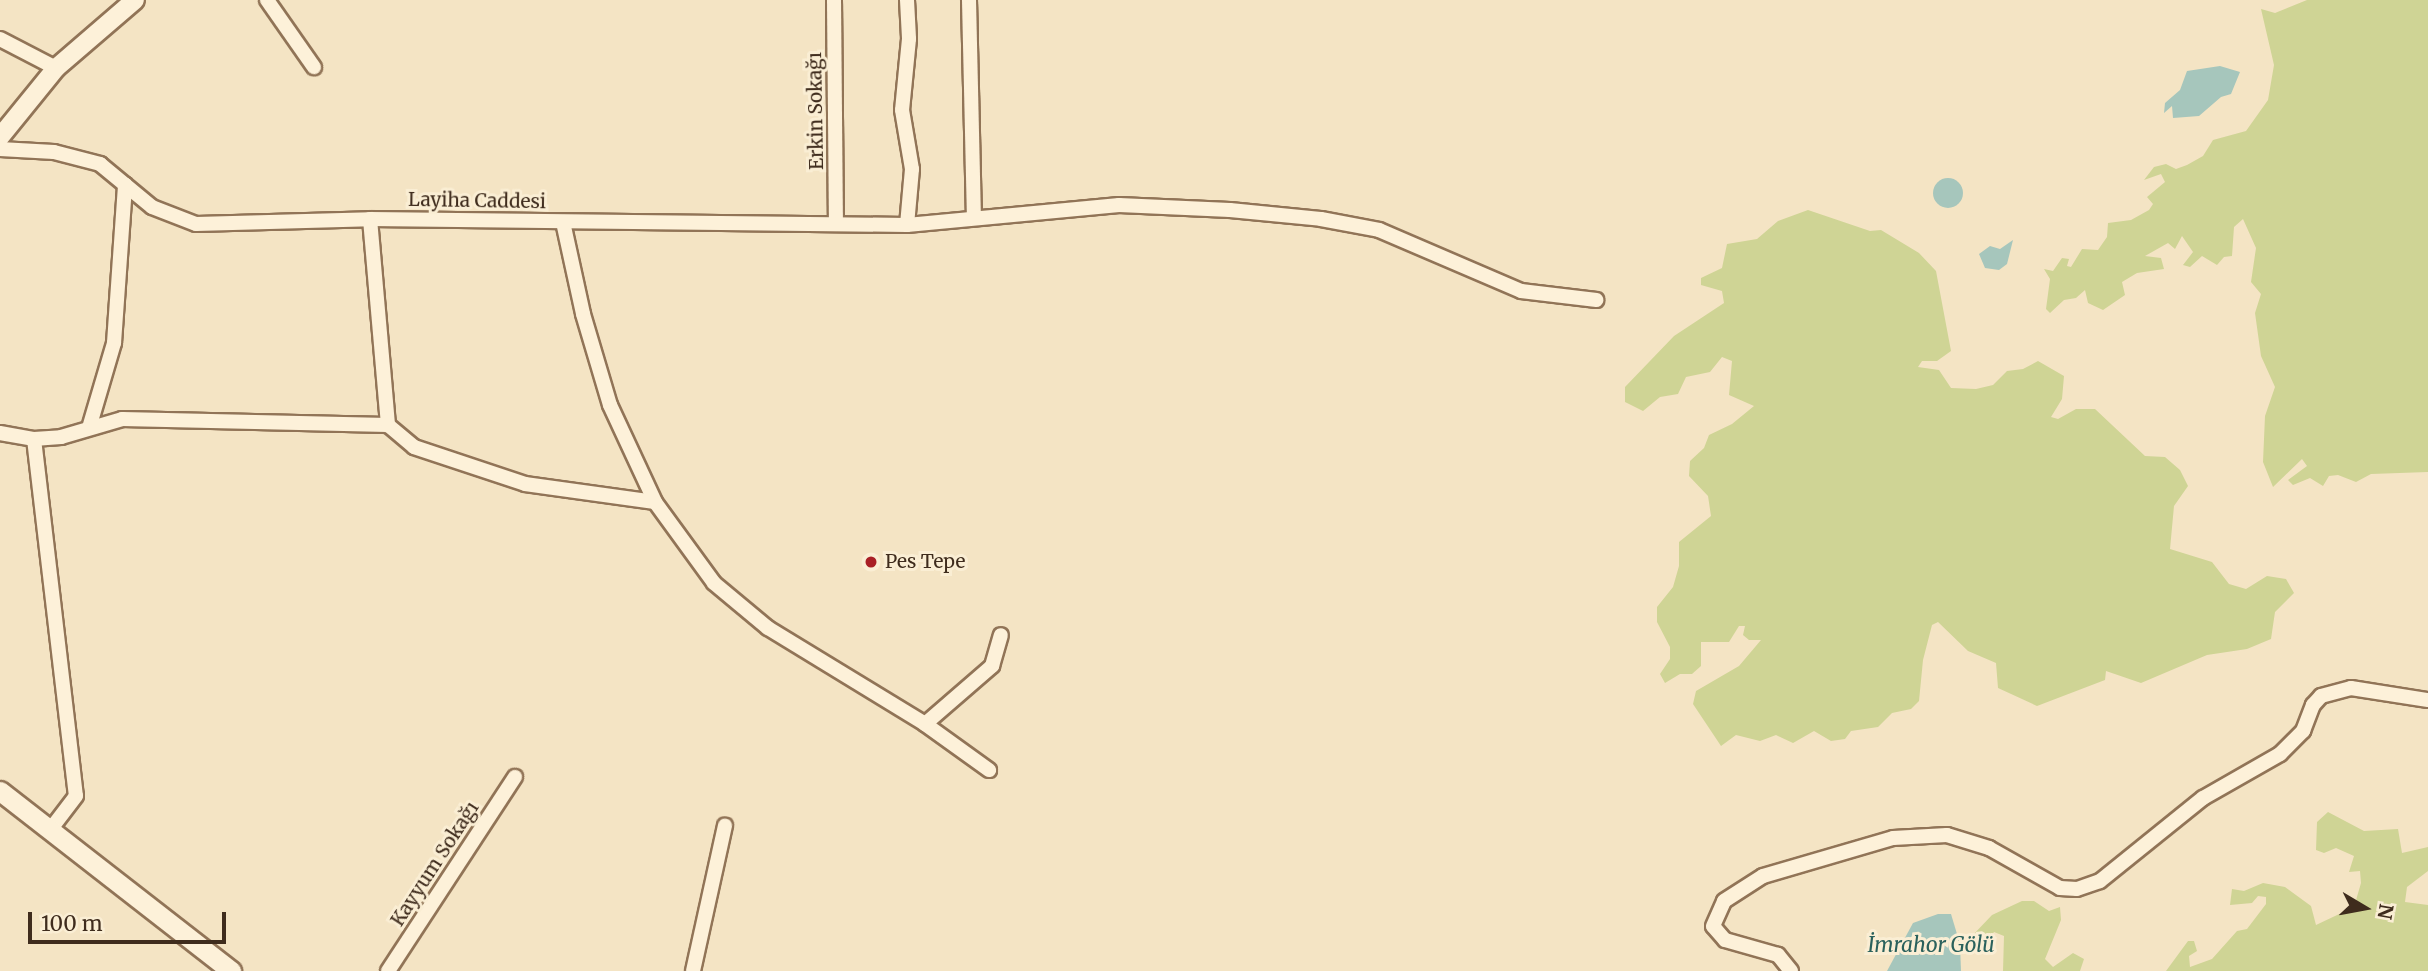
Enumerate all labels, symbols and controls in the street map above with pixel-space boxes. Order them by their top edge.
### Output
street label: Erkin Sokağı [804,52,828,170]
street label: Layiha Caddesi [408,188,546,214]
place label: Pes Tepe [885,551,965,573]
marker: Pes Tepe [863,554,879,570]
street label: Kayyum Sokağı [386,797,484,931]
north arrow [2330,873,2400,943]
scale bar [32,898,229,942]
text: N [2373,902,2399,921]
text: 100 m [41,910,103,937]
water label: İmrahor Gölü [1867,932,1995,958]

